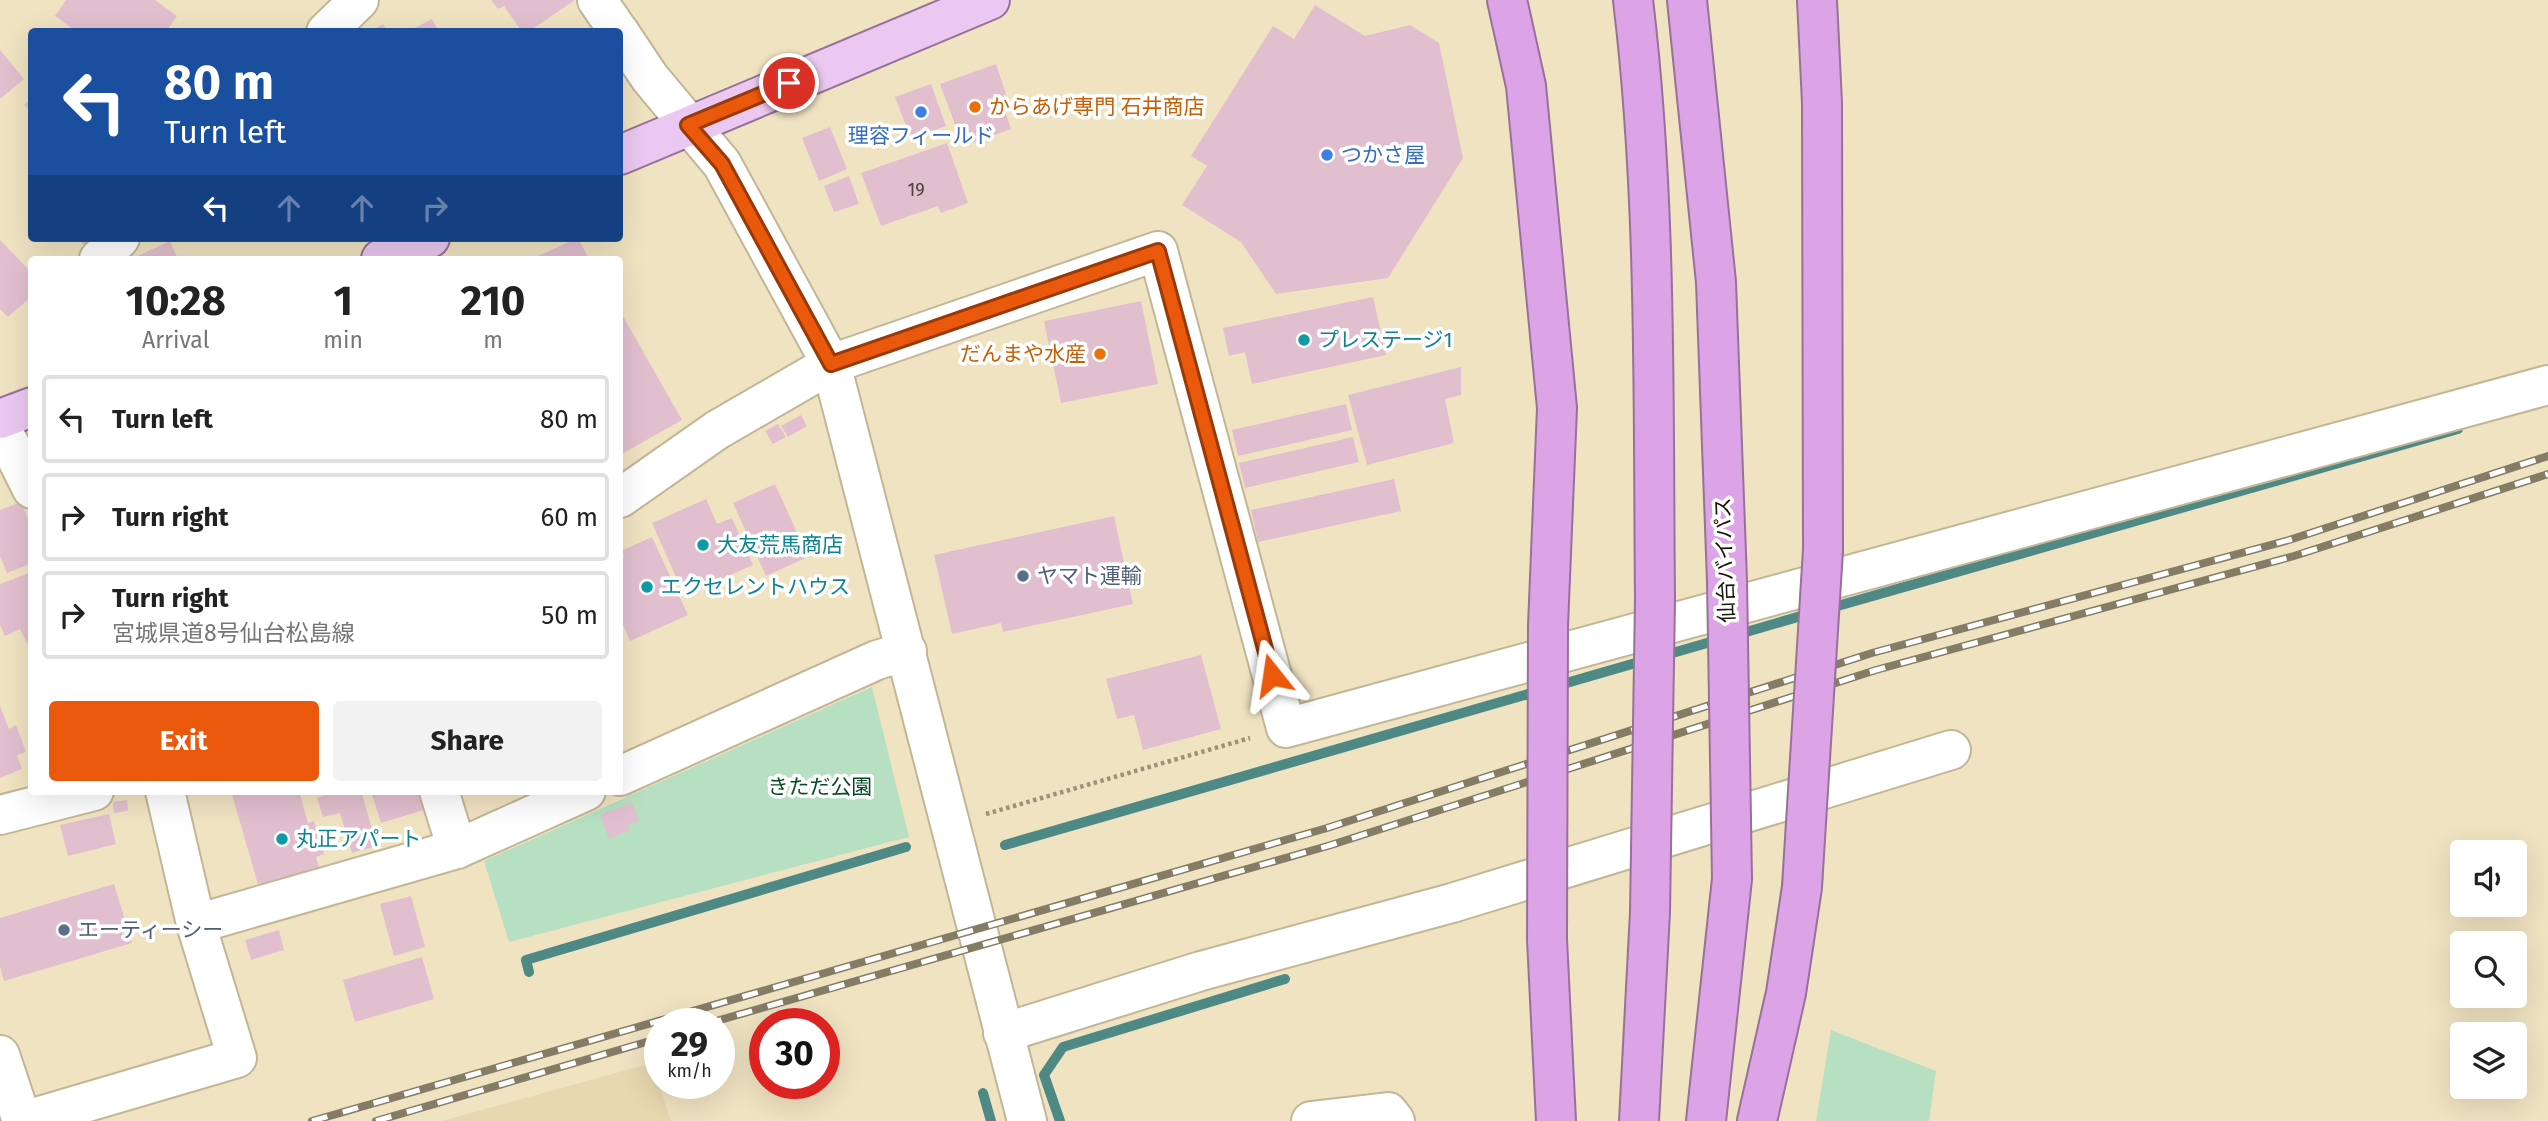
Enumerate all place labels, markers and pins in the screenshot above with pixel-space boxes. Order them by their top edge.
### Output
pin [759,53,819,113]
place label: からあげ専門 石井商店 [989,94,1205,120]
marker: からあげ専門 石井商店 [967,99,983,115]
marker: 理容フィールド [913,104,929,120]
place label: 理容フィールド [848,123,994,149]
place label: つかさ屋 [1341,142,1425,168]
marker: つかさ屋 [1319,147,1335,163]
place label: プレステージ1 [1318,327,1453,353]
marker: プレステージ1 [1296,332,1312,348]
place label: だんまや水産 [960,341,1086,367]
marker: だんまや水産 [1092,346,1108,362]
place label: 大友荒馬商店 [717,532,843,558]
marker: 大友荒馬商店 [695,537,711,553]
place label: ヤマト運輸 [1037,563,1142,589]
marker: ヤマト運輸 [1015,568,1031,584]
place label: エクセレントハウス [661,574,850,600]
marker: エクセレントハウス [639,579,655,595]
place label: 丸正アパート [296,826,422,852]
marker: 丸正アパート [274,831,290,847]
place label: エーティーシー [78,917,223,943]
marker: エーティーシー [56,922,72,938]

